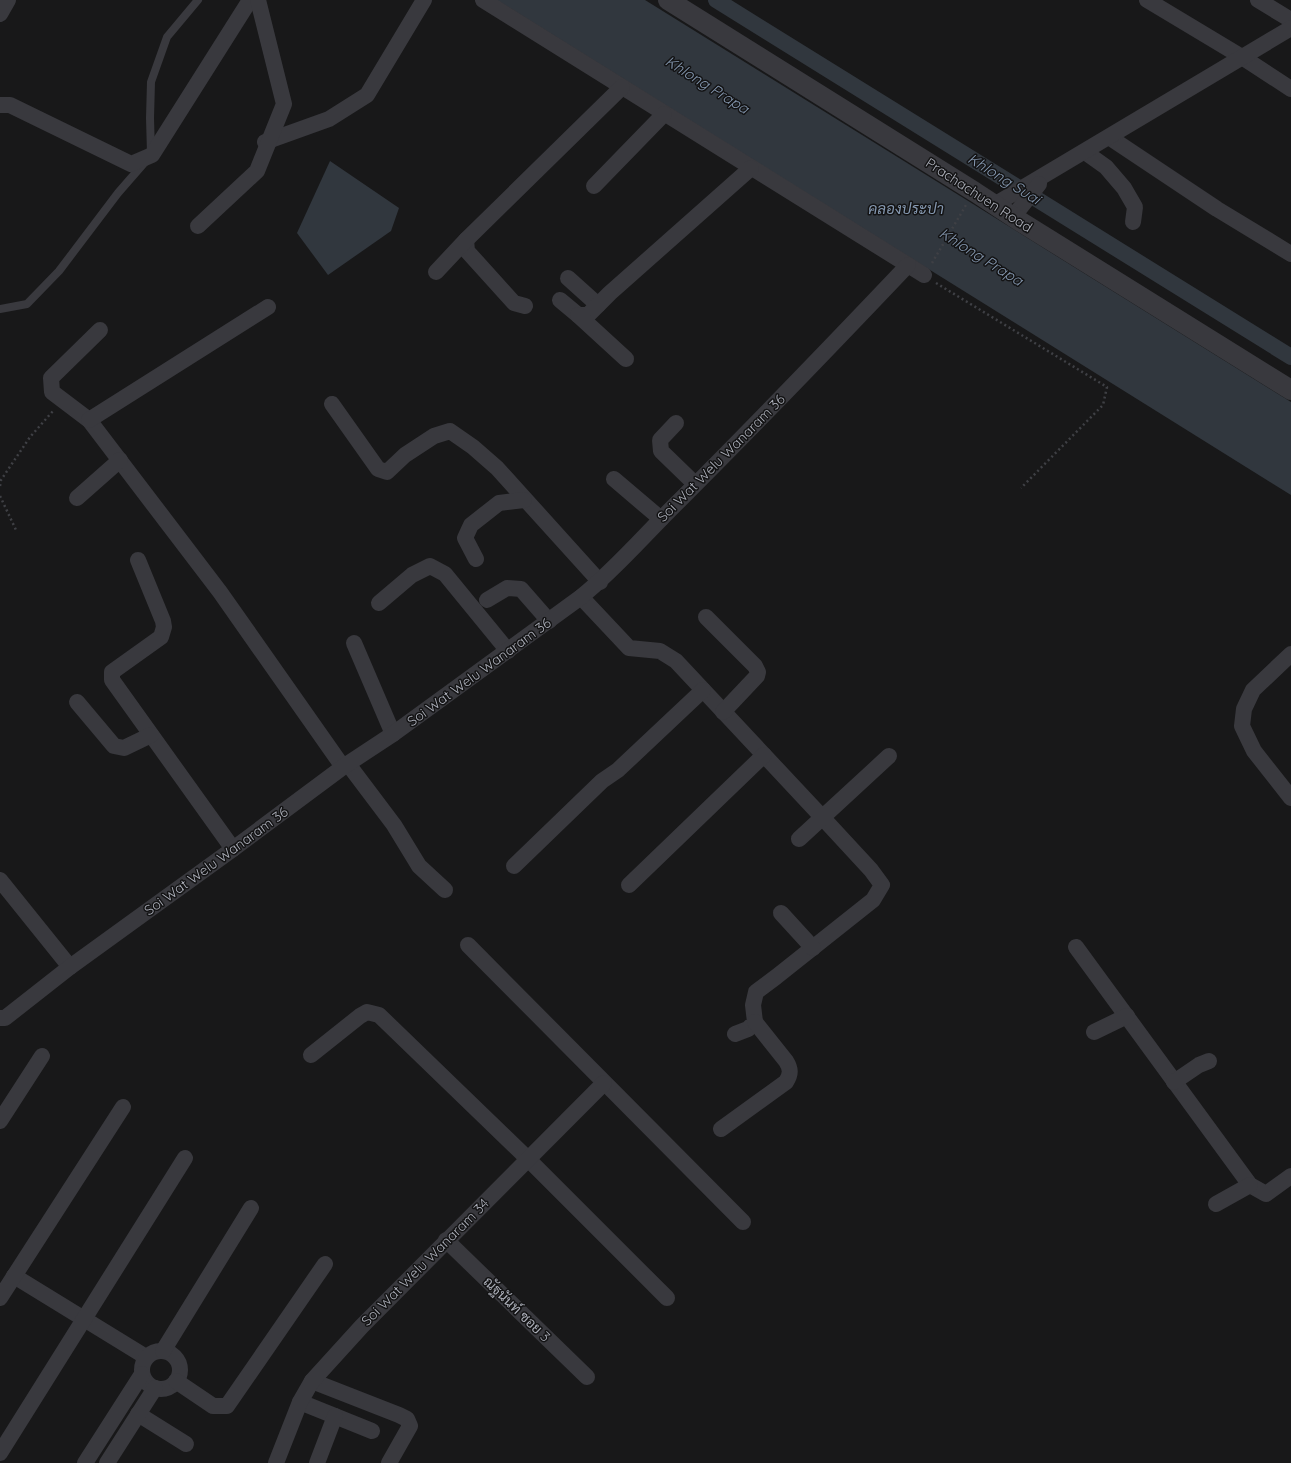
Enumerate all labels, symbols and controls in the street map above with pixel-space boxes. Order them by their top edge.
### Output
water label: Khlong Prapa [662,51,753,118]
water label: Khlong Suai [964,149,1046,209]
street label: Prachachuen Road [922,154,1036,236]
water label: คลองประปา [868,199,944,218]
water label: Khlong Prapa [936,223,1027,290]
street label: Soi Wat Welu Wanaram 36 [653,390,789,526]
street label: Soi Wat Welu Wanaram 36 [404,613,555,730]
street label: Soi Wat Welu Wanaram 36 [141,802,292,919]
street label: Soi Wat Welu Wanaram 34 [357,1194,493,1330]
street label: ณัฐนันท์ ซอย 3 [480,1273,554,1345]

